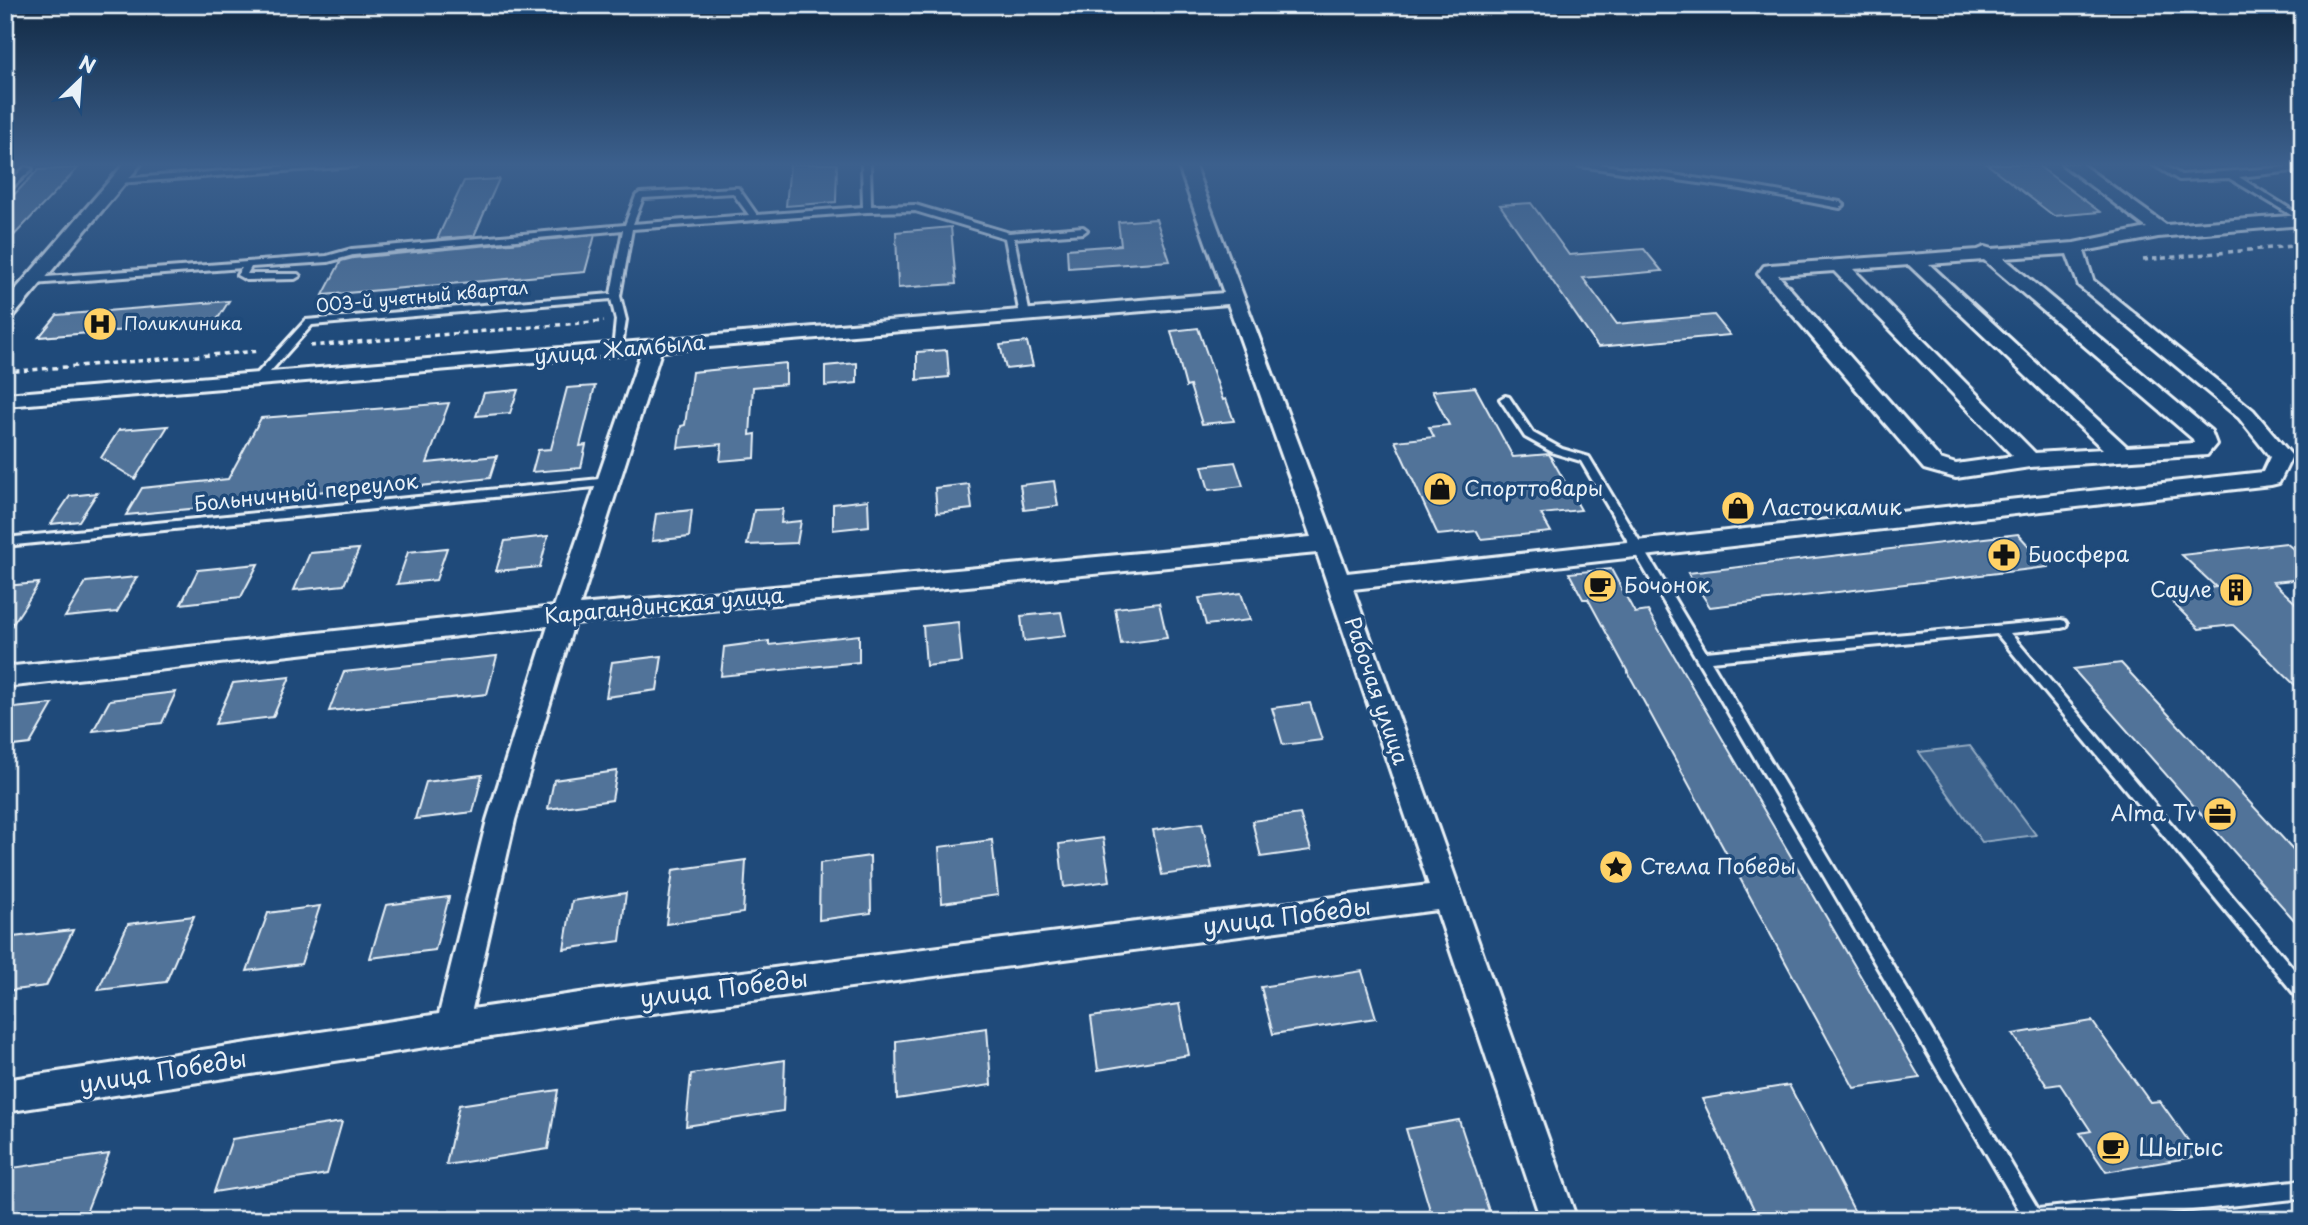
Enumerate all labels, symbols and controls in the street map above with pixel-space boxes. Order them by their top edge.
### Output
north arrow [46,46,116,116]
text: N [75,48,100,80]
street label: 003-й учетный квартал [315,273,529,318]
hospital icon: Поликлиника [81,305,119,343]
place label: Поликлиника [124,309,243,336]
street label: улица Жамбыла [533,325,707,371]
street label: Больничный переулок [192,463,420,519]
shop icon: Спорттовары [1421,470,1459,508]
place label: Спорттовары [1464,471,1603,503]
shop icon: Ласточкамик [1719,489,1757,527]
place label: Ласточкамик [1762,490,1902,522]
pharmacy icon: Биосфера [1985,536,2023,574]
place label: Биосфера [2028,537,2129,569]
cafe icon: Бочонок [1581,567,1619,605]
place label: Бочонок [1624,568,1711,600]
building icon: Сауле [2217,571,2255,609]
place label: Сауле [2150,572,2212,604]
street label: Карагандинская улица [543,578,786,630]
street label: Рабочая улица [1338,612,1418,769]
office icon: Alma Tv [2201,795,2239,833]
place label: Alma Tv [2111,796,2196,828]
place icon: Стелла Победы [1597,848,1635,886]
place label: Стелла Победы [1640,849,1796,881]
street label: улица Победы [1201,887,1373,943]
street label: улица Победы [638,959,810,1015]
street label: улица Победы [76,1039,249,1101]
place label: Шыгыс [2138,1128,2223,1164]
cafe icon: Шыгыс [2094,1129,2132,1167]

